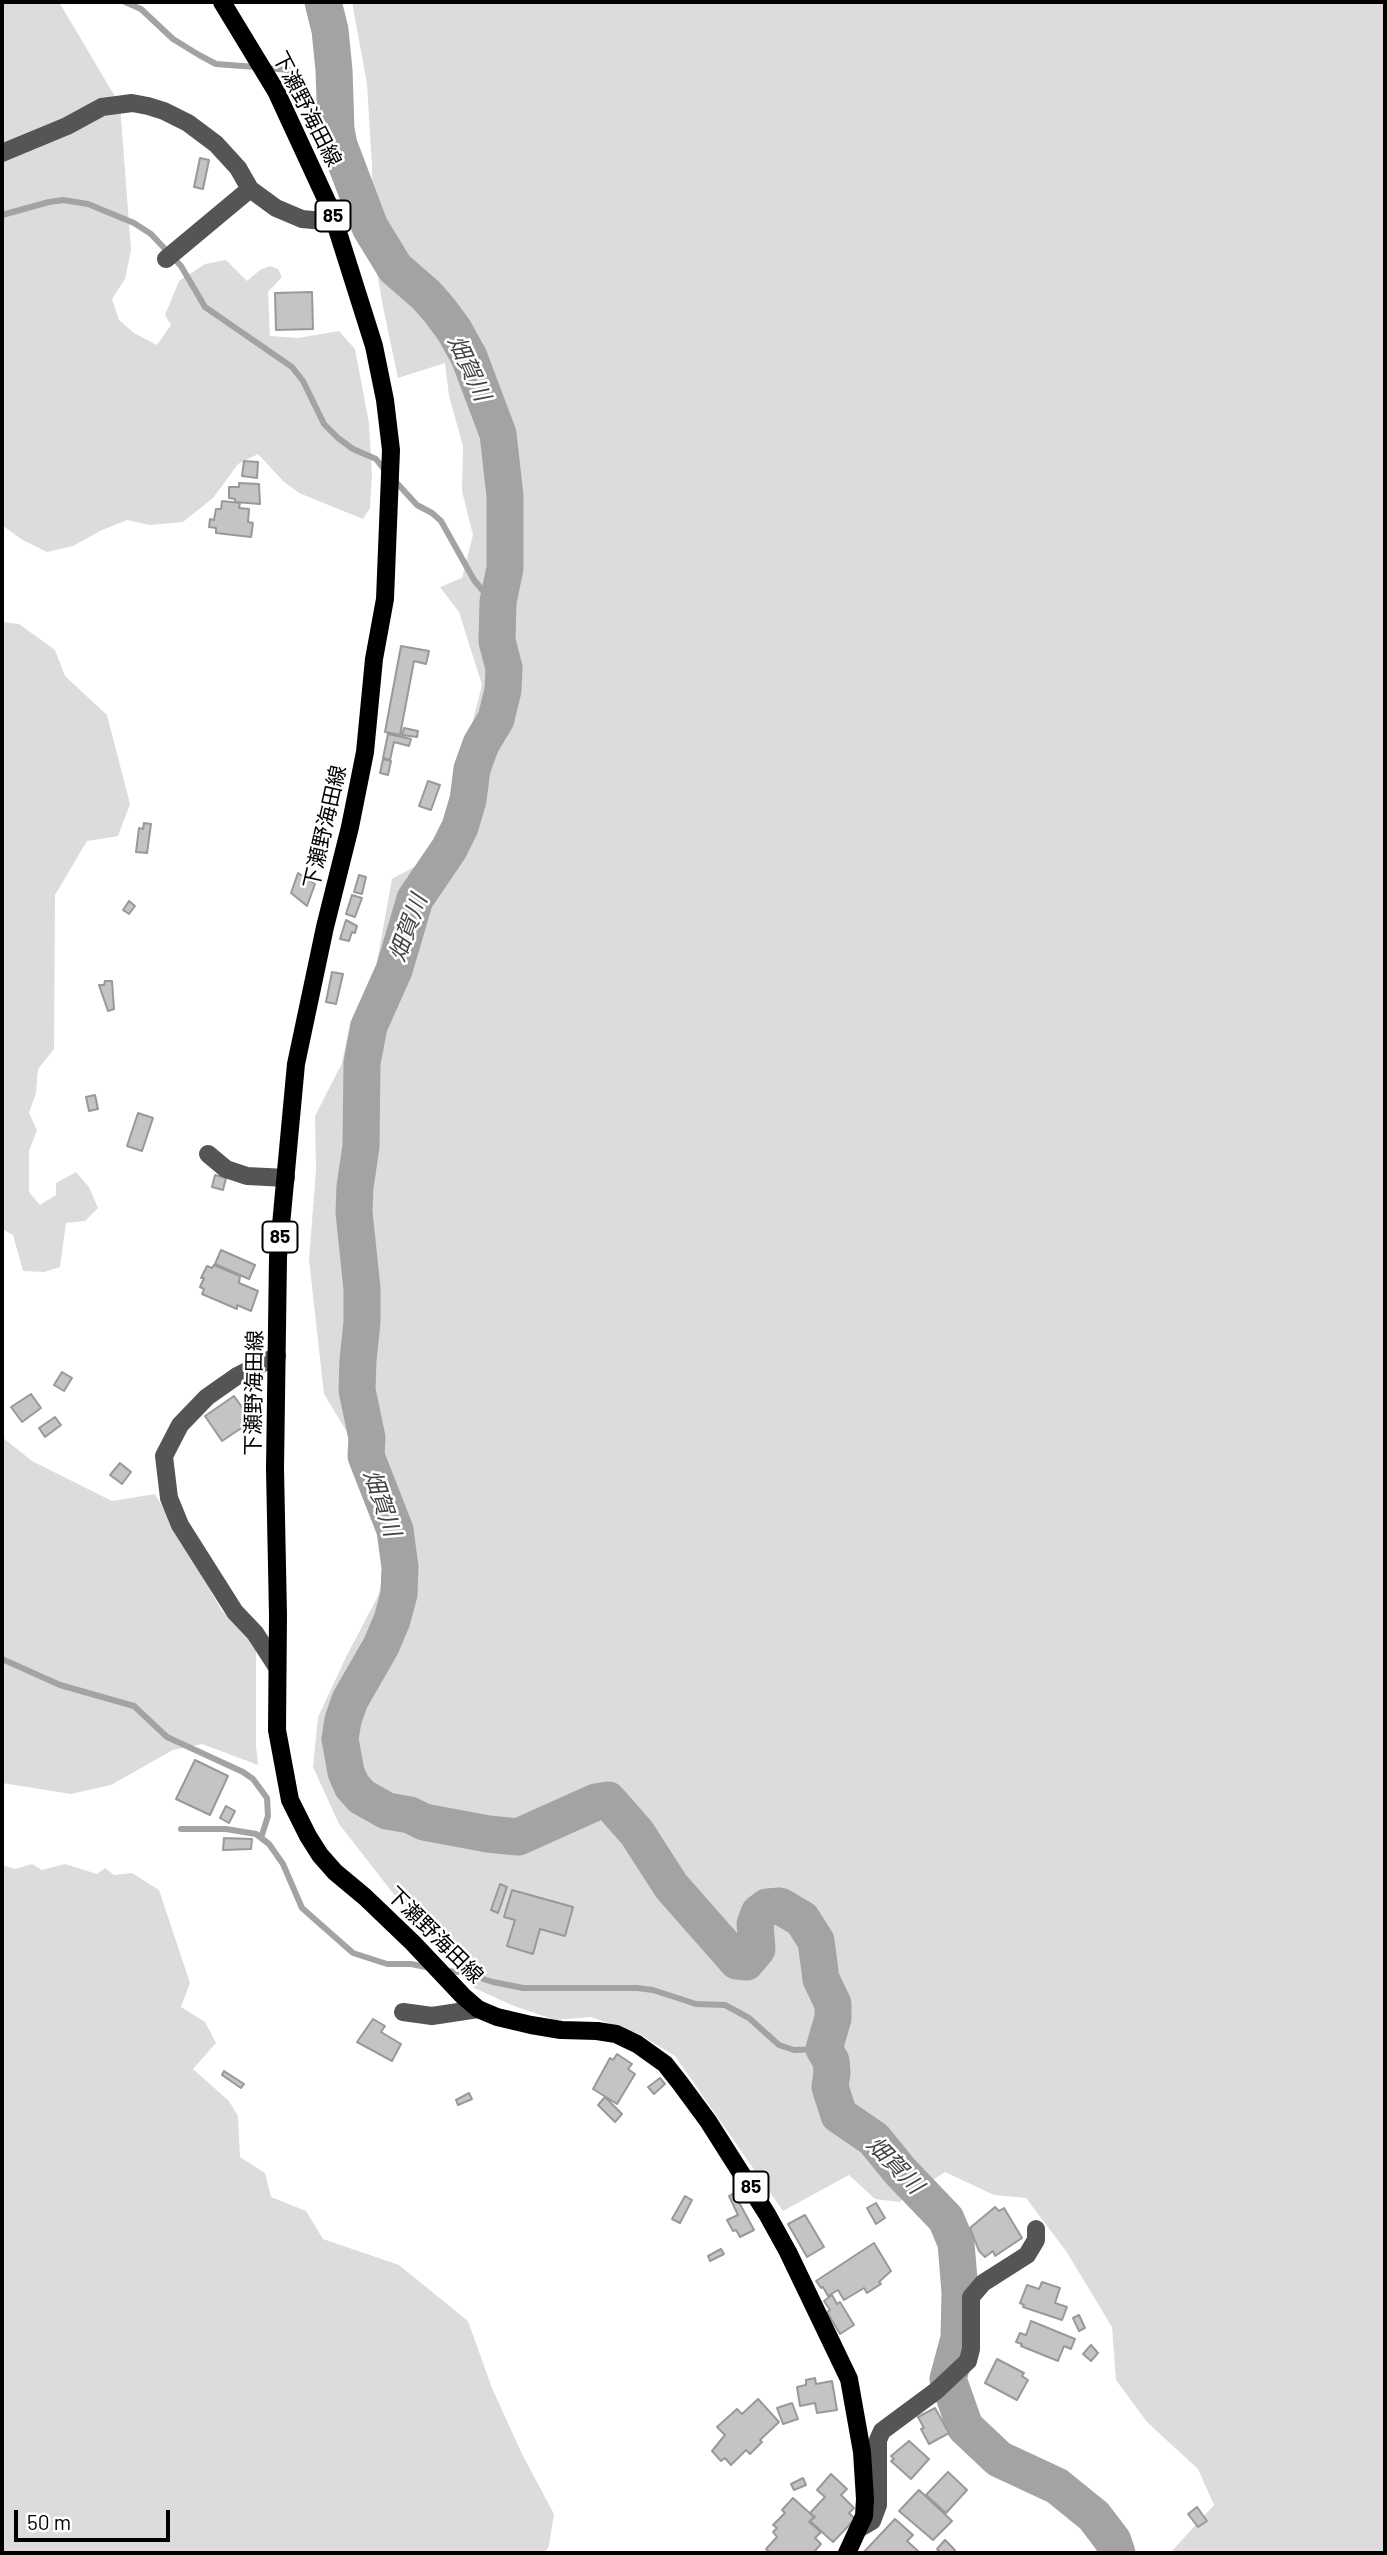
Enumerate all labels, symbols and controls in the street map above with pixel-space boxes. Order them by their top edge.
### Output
street label: 下瀬野海田線 [267,47,347,171]
road number: 85 [316,200,350,232]
water label: 畑賀川 [442,331,496,405]
street label: 下瀬野海田線 [299,763,351,891]
water label: 畑賀川 [383,891,433,965]
road number: 85 [262,1222,298,1252]
street label: 下瀬野海田線 [240,1330,268,1456]
water label: 畑賀川 [358,1466,406,1540]
street label: 下瀬野海田線 [382,1882,488,1988]
water label: 畑賀川 [861,2131,929,2199]
road number: 85 [734,2172,768,2202]
scale bar [18,2496,173,2540]
text: 50 m [27,2509,71,2534]

